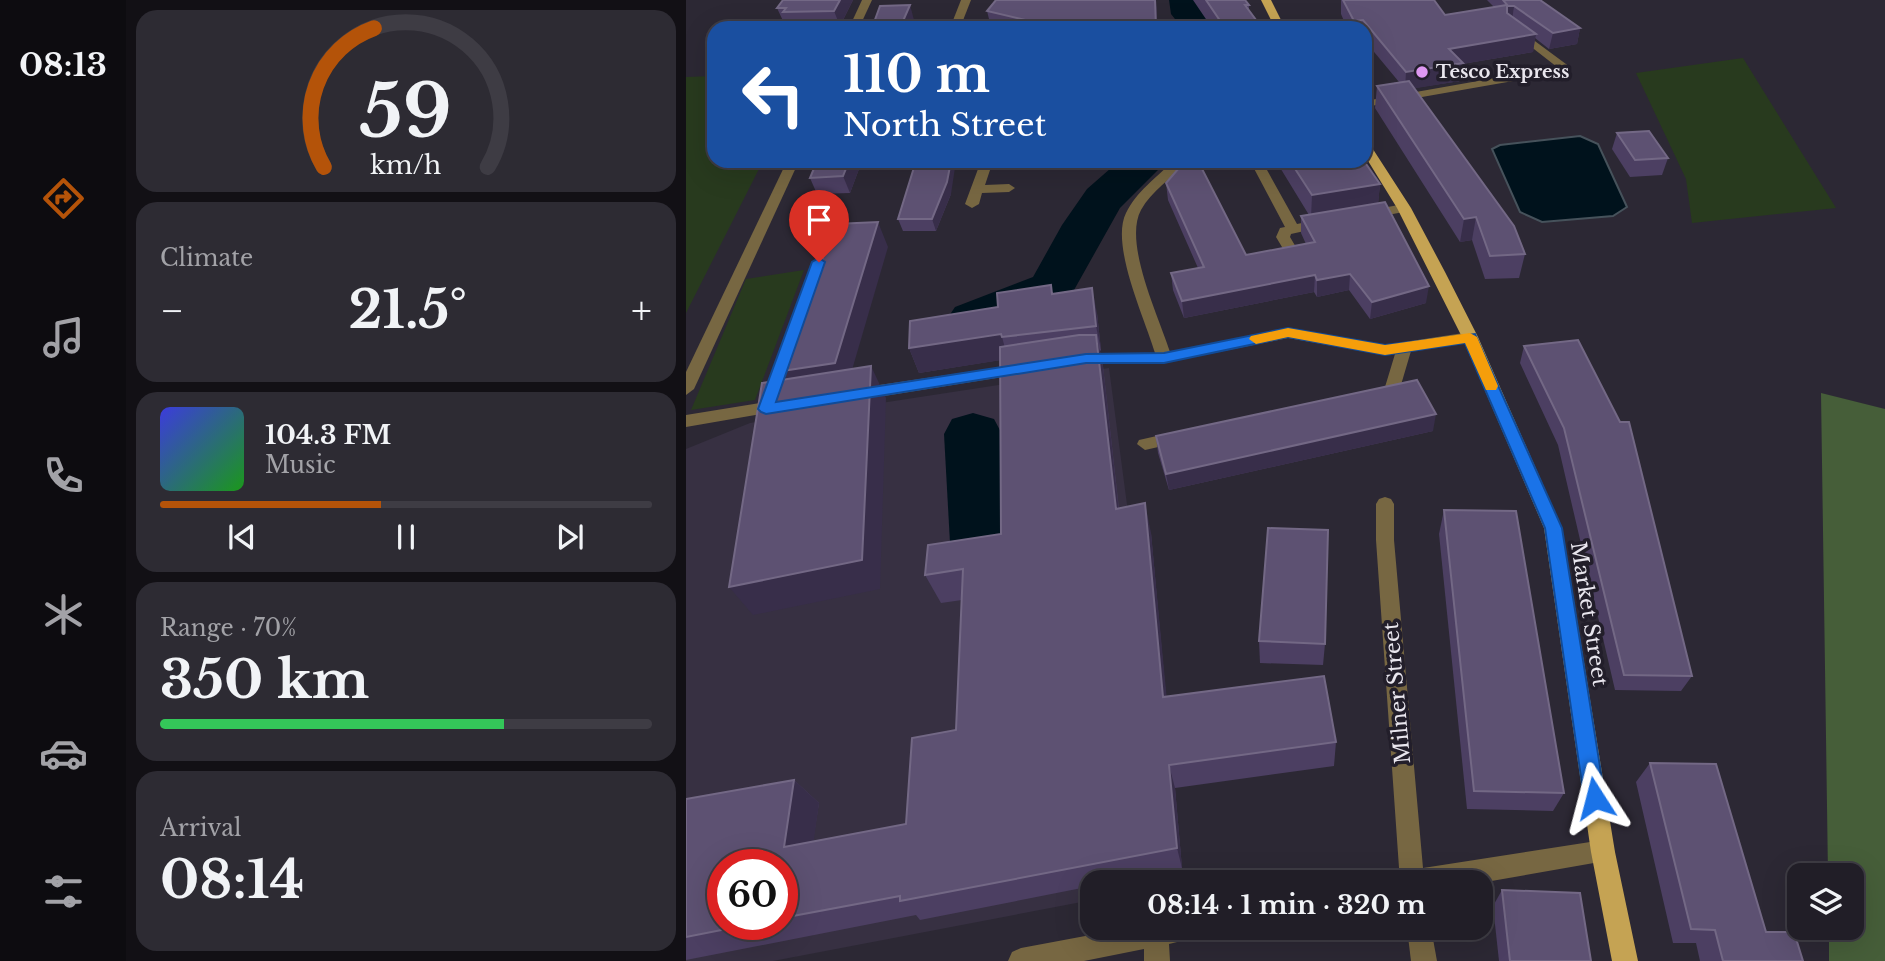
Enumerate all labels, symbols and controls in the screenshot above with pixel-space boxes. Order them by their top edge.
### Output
text: 110 m [843,44,990,105]
text: 08:13 [19,45,107,85]
icon: left [728,49,819,140]
place label: Tesco Express [1436,61,1569,83]
marker: Tesco Express [1414,64,1430,80]
text: 59 [360,66,452,157]
text: North Street [843,105,1047,145]
text: km/h [371,150,441,181]
icon: directions [39,174,88,223]
pin [789,190,849,262]
icon: arrive [800,201,838,239]
text: Climate [160,244,253,272]
text: 21.5° [348,278,467,342]
text: − [160,287,184,334]
text: + [631,287,652,334]
icon: music [39,313,88,362]
text: 104.3 FM [265,419,391,451]
icon: phone [39,451,88,500]
text: Music [265,451,336,479]
icon: previous [223,518,261,556]
icon: pause [387,518,425,556]
icon: next [551,518,589,556]
street label: Market Street [1565,540,1613,688]
icon: climate [39,590,88,639]
text: Range · 70% [160,614,297,642]
street label: Milner Street [1378,621,1416,765]
text: 350 km [160,648,369,712]
icon: car [39,729,88,778]
position arrow [1558,761,1632,835]
text: Arrival [160,814,241,842]
text: 08:14 [160,848,304,912]
speed limit sign: 60 [707,849,798,940]
map controls [1787,863,1864,940]
button: layers [1787,863,1864,940]
icon: filters [39,867,88,916]
text: 08:14 · 1 min · 320 m [1147,889,1426,921]

